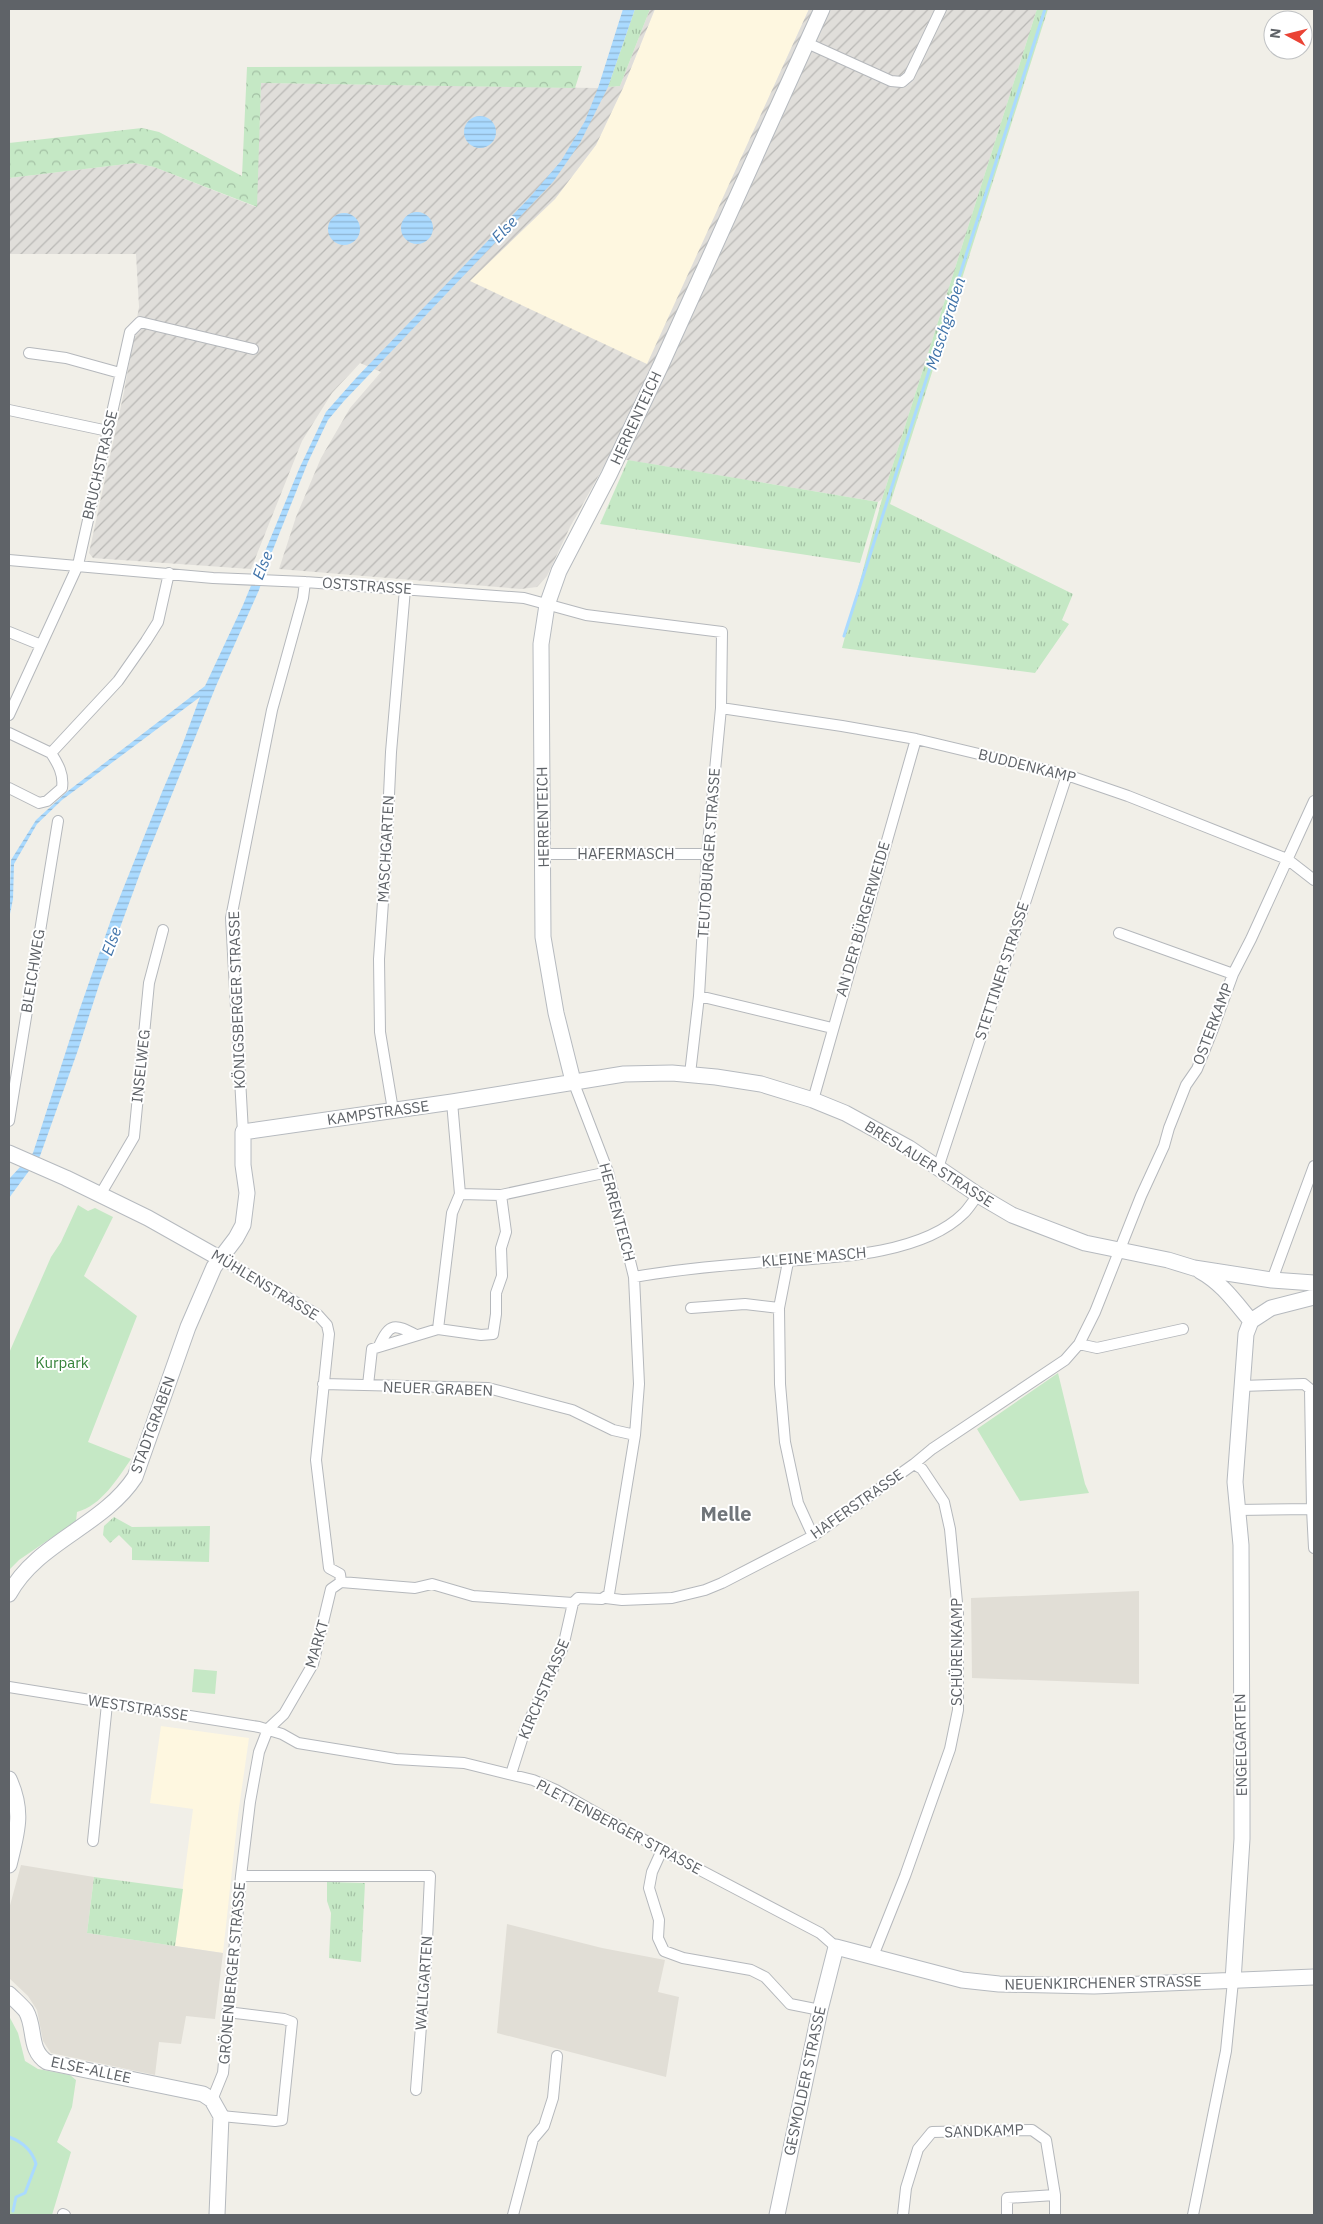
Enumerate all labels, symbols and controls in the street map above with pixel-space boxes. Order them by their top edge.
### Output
north arrow [1263,10,1313,60]
text: N [1266,27,1285,40]
water label: Else [487,212,521,246]
water label: Maschgraben [921,274,969,372]
street label: HERRENTEICH [606,368,666,468]
street label: BRUCHSTRASSE [78,408,121,521]
water label: Else [247,548,277,582]
street label: OSTSTRASSE [322,573,413,598]
street label: BUDDENKAMP [976,744,1078,787]
street label: HERRENTEICH [532,766,553,868]
street label: TEUTOBURGER STRASSE [693,767,724,939]
street label: MASCHGARTEN [373,795,398,903]
street label: AN DER BÜRGERWEIDE [831,839,894,999]
street label: HAFERMASCH [577,844,675,863]
street label: STETTINER STRASSE [970,899,1033,1042]
street label: KÖNIGSBERGER STRASSE [224,911,249,1089]
water label: Else [96,924,126,958]
street label: BLEICHWEG [17,928,48,1014]
street label: OSTERKAMP [1188,980,1237,1068]
street label: INSELWEG [127,1028,154,1104]
street label: KAMPSTRASSE [326,1096,430,1129]
street label: BRESLAUER STRASSE [861,1116,997,1211]
street label: HERRENTEICH [595,1161,640,1263]
street label: KLEINE MASCH [761,1242,867,1271]
street label: MÜHLENSTRASSE [208,1245,323,1324]
park label: Kurpark [35,1353,89,1372]
street label: STADTGRABEN [126,1373,179,1476]
street label: NEUER GRABEN [383,1377,493,1400]
street label: HAFERSTRASSE [806,1464,907,1543]
district label: Melle [701,1500,751,1527]
street label: SCHÜRENKAMP [947,1598,966,1706]
street label: MARKT [301,1617,333,1670]
street label: KIRCHSTRASSE [514,1636,573,1742]
street label: WESTSTRASSE [87,1690,190,1725]
street label: ENGELGARTEN [1230,1693,1251,1797]
street label: PLETTENBERGER STRASSE [533,1775,705,1878]
street label: GRÖNENBERGER STRASSE [214,1881,249,2065]
street label: WALLGARTEN [411,1935,436,2031]
street label: NEUENKIRCHENER STRASSE [1004,1971,1202,1994]
street label: GESMOLDER STRASSE [779,2004,830,2157]
street label: ELSE-ALLEE [49,2052,133,2087]
street label: SANDKAMP [944,2120,1024,2141]

